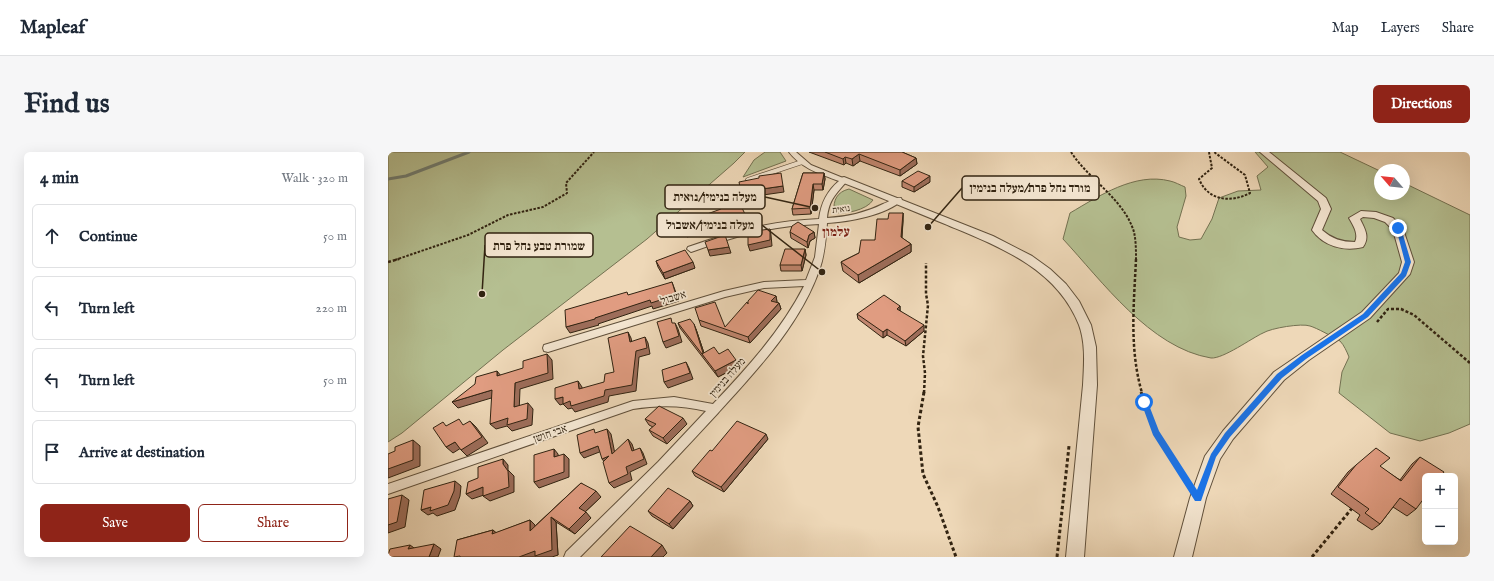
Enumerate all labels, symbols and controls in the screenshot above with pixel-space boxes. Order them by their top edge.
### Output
text: Mapleaf [20,16,85,40]
text: Map [1332,19,1359,37]
text: Layers [1381,19,1420,37]
text: Share [1442,19,1474,37]
button: Directions [1373,85,1470,123]
text: Find us [24,87,110,122]
north arrow [1374,164,1410,200]
text: 4 min [40,168,79,189]
text: Walk · 320 m [282,170,348,187]
callout: מורד נחל פרת/מעלה בנימין [962,176,1099,200]
text: מורד נחל פרת/מעלה בנימין [970,181,1090,196]
callout: מעלה בנימין/נואית [665,185,765,209]
text: מעלה בנימין/נואית [673,190,757,205]
street label: נואית [832,203,851,216]
callout: מעלה בנימין/אשבול [657,213,762,237]
text: מעלה בנימין/אשבול [666,218,754,233]
route end [1389,219,1407,237]
district label: עלמון [822,224,850,241]
icon: ahead [41,225,63,247]
text: Continue [79,227,137,246]
text: 50 m [323,228,347,245]
callout: שמורת טבע נחל פרת [485,233,593,257]
text: שמורת טבע נחל פרת [493,239,585,254]
street label: אשבול [659,287,688,308]
icon: left [41,297,63,319]
text: Turn left [79,299,135,318]
text: 220 m [316,300,347,317]
street label: מעלה בנימין [707,355,749,400]
icon: left [41,369,63,391]
text: Turn left [79,371,135,390]
text: 50 m [323,372,347,389]
route start [1135,393,1153,411]
street label: אבי חושן [532,422,569,446]
icon: arrive [41,441,63,463]
text: Arrive at destination [79,443,205,462]
map controls [1422,473,1458,545]
button: + [1422,473,1458,509]
button: Save [40,504,190,542]
button: Share [198,504,348,542]
button: − [1422,509,1458,545]

